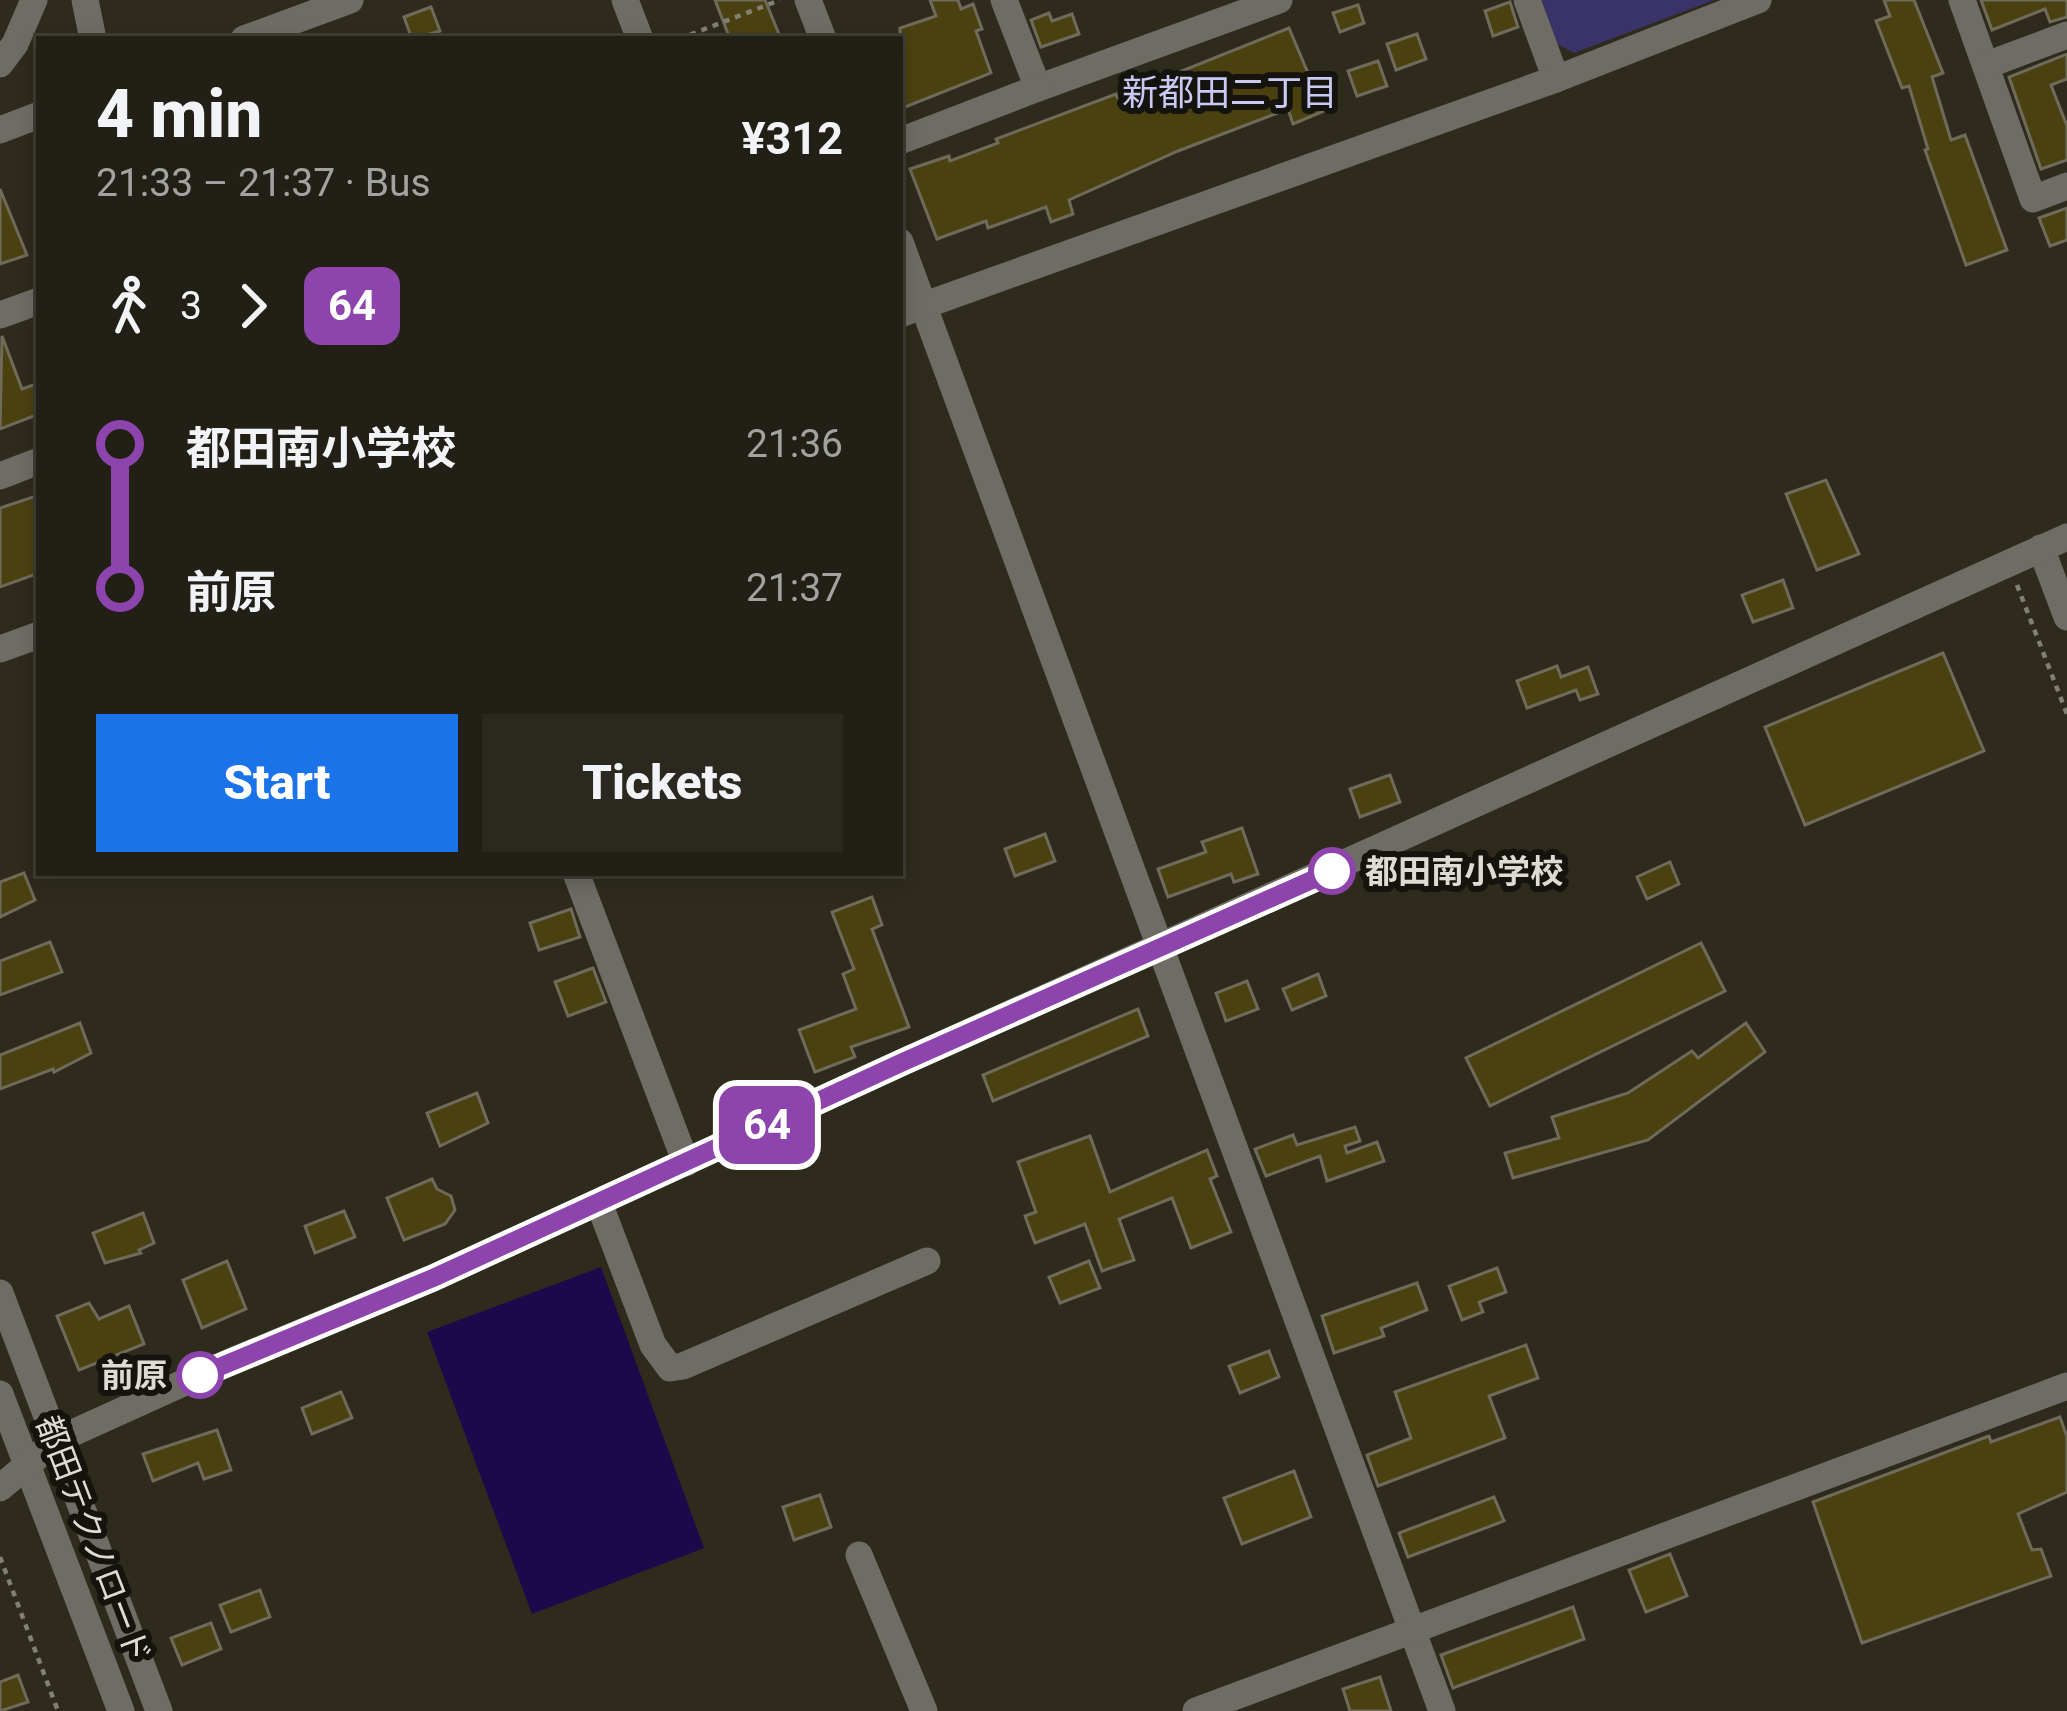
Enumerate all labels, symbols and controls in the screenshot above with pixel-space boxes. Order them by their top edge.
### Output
district label: 新都田二丁目 [1122,72,1338,114]
text: 4 min [96,76,262,153]
text: ¥312 [741,112,843,165]
text: 21:33 – 21:37 · Bus [96,160,431,206]
icon: walk [96,273,162,339]
icon: forward [220,273,286,339]
text: 64 [328,281,376,330]
text: 3 [180,283,202,329]
text: 21:36 [746,421,843,467]
text: 都田南小学校 [186,422,456,475]
text: 21:37 [746,565,843,611]
text: 前原 [186,566,276,619]
button: Start [96,714,458,852]
button: Tickets [482,714,843,852]
marker: 都田南小学校 [1310,849,1354,893]
place label: 都田南小学校 [1365,852,1563,891]
line badge: 64 [713,1086,821,1164]
text: 64 [743,1100,791,1149]
marker: 前原 [178,1353,222,1397]
place label: 前原 [101,1356,167,1395]
street label: 都田テクノロード [28,1410,159,1668]

